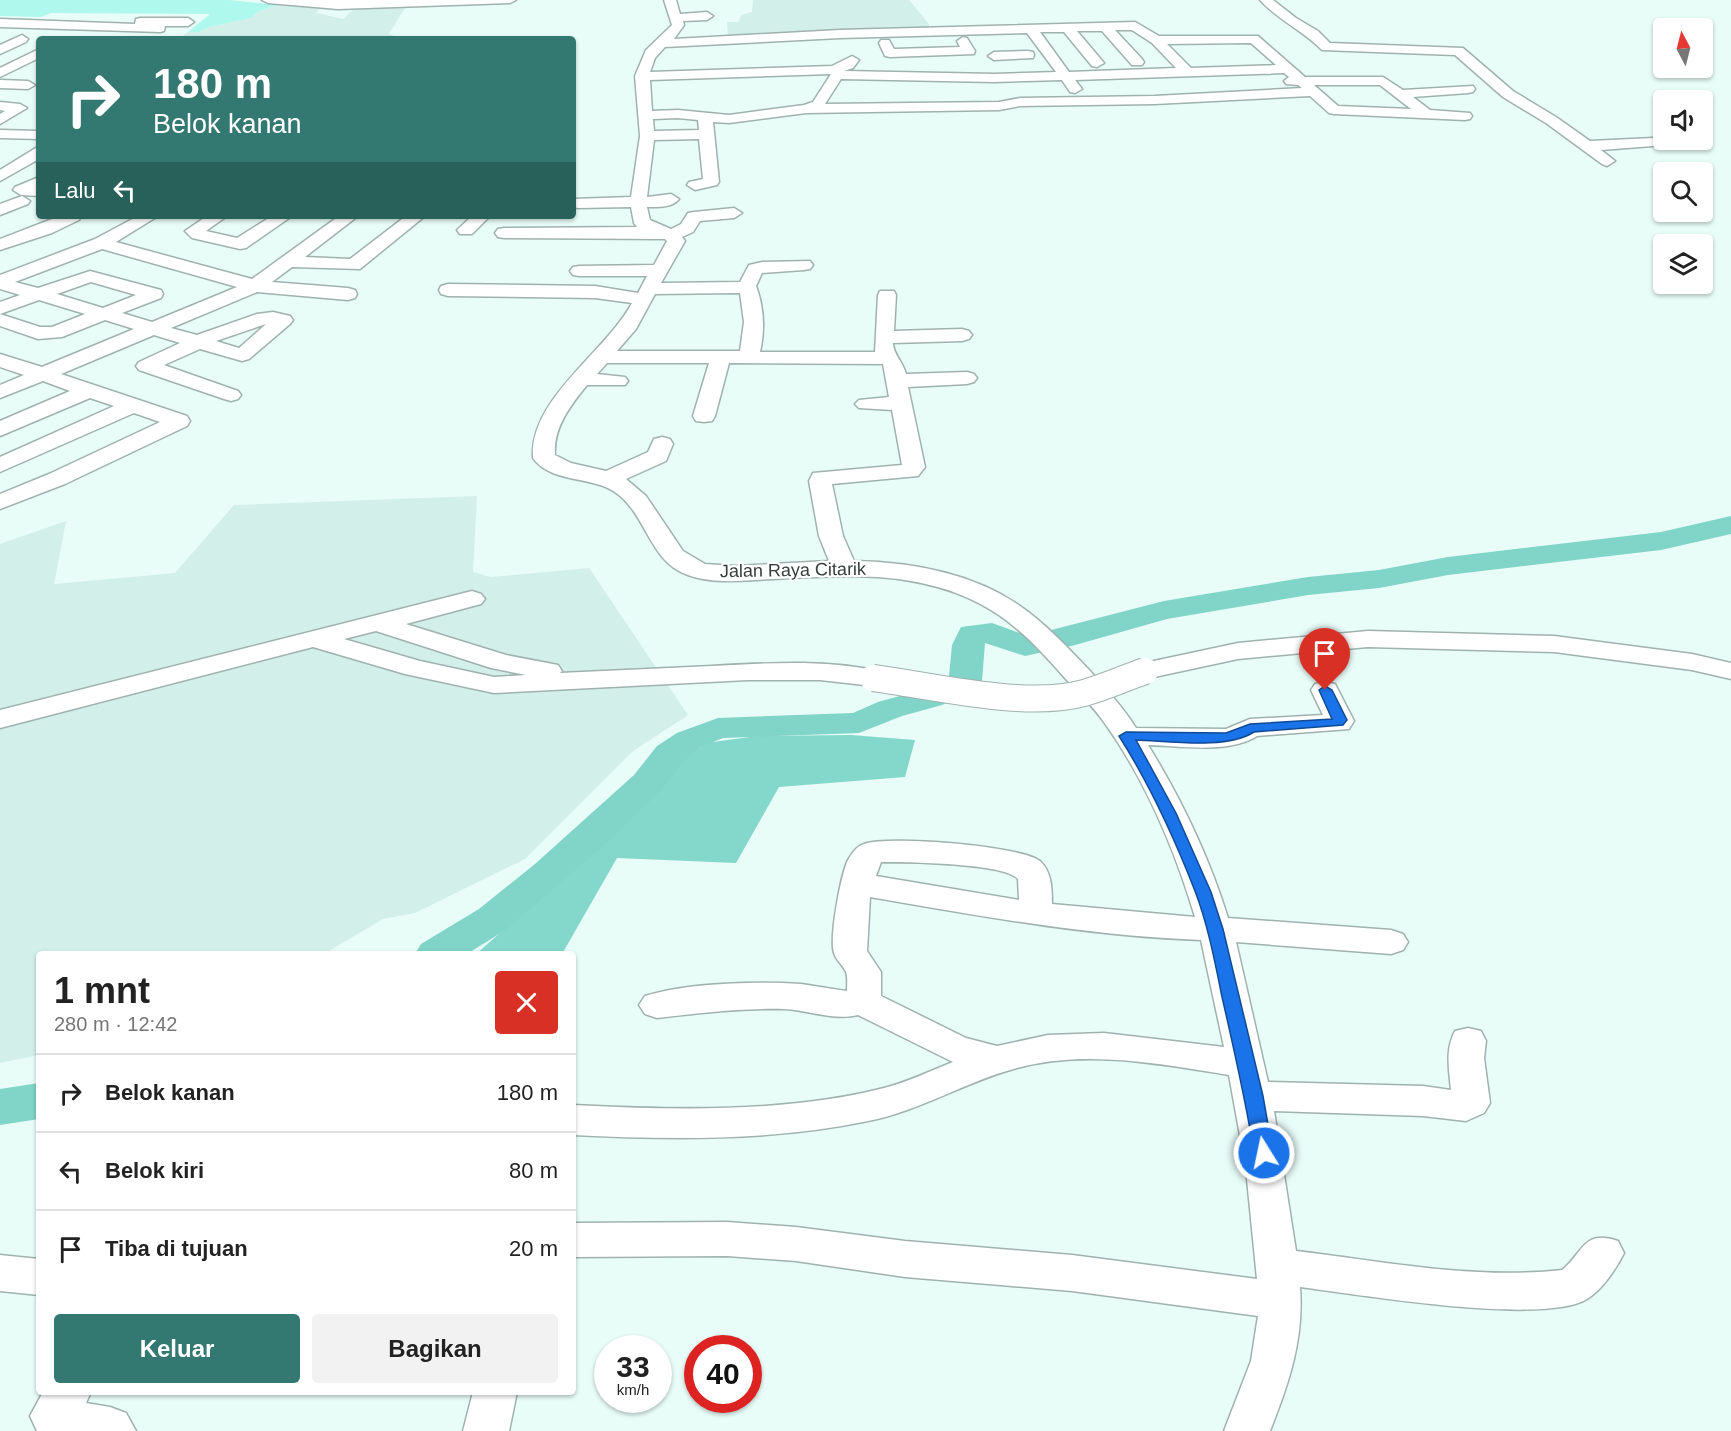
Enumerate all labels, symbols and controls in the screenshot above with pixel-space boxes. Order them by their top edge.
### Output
north arrow [1653,18,1713,78]
map controls [1653,18,1713,294]
icon: right [54,60,132,138]
text: 180 m [153,60,272,107]
button: sound [1653,90,1713,150]
text: Belok kanan [153,109,302,139]
button: search [1653,162,1713,222]
icon: left [108,174,141,207]
text: Lalu [54,178,96,203]
button: layers [1653,234,1713,294]
street label: Jalan Raya Citarik [720,559,867,581]
pin [1299,628,1350,690]
icon: arrive [1308,637,1341,670]
text: 1 mnt [54,970,150,1011]
button: close [495,971,558,1034]
text: 280 m · 12:42 [54,1013,177,1035]
icon: right [54,1077,87,1110]
text: Belok kanan [105,1080,235,1105]
text: 180 m [497,1080,558,1105]
position arrow [1232,1121,1296,1185]
icon: left [54,1155,87,1188]
text: Belok kiri [105,1158,204,1183]
text: 80 m [509,1158,558,1183]
icon: arrive [54,1233,87,1266]
text: Tiba di tujuan [105,1236,248,1261]
text: 20 m [509,1236,558,1261]
button: Keluar [54,1314,300,1383]
button: Bagikan [312,1314,558,1383]
speed limit sign: 40 [684,1335,762,1413]
text: 33 [616,1350,650,1383]
text: km/h [617,1381,649,1398]

